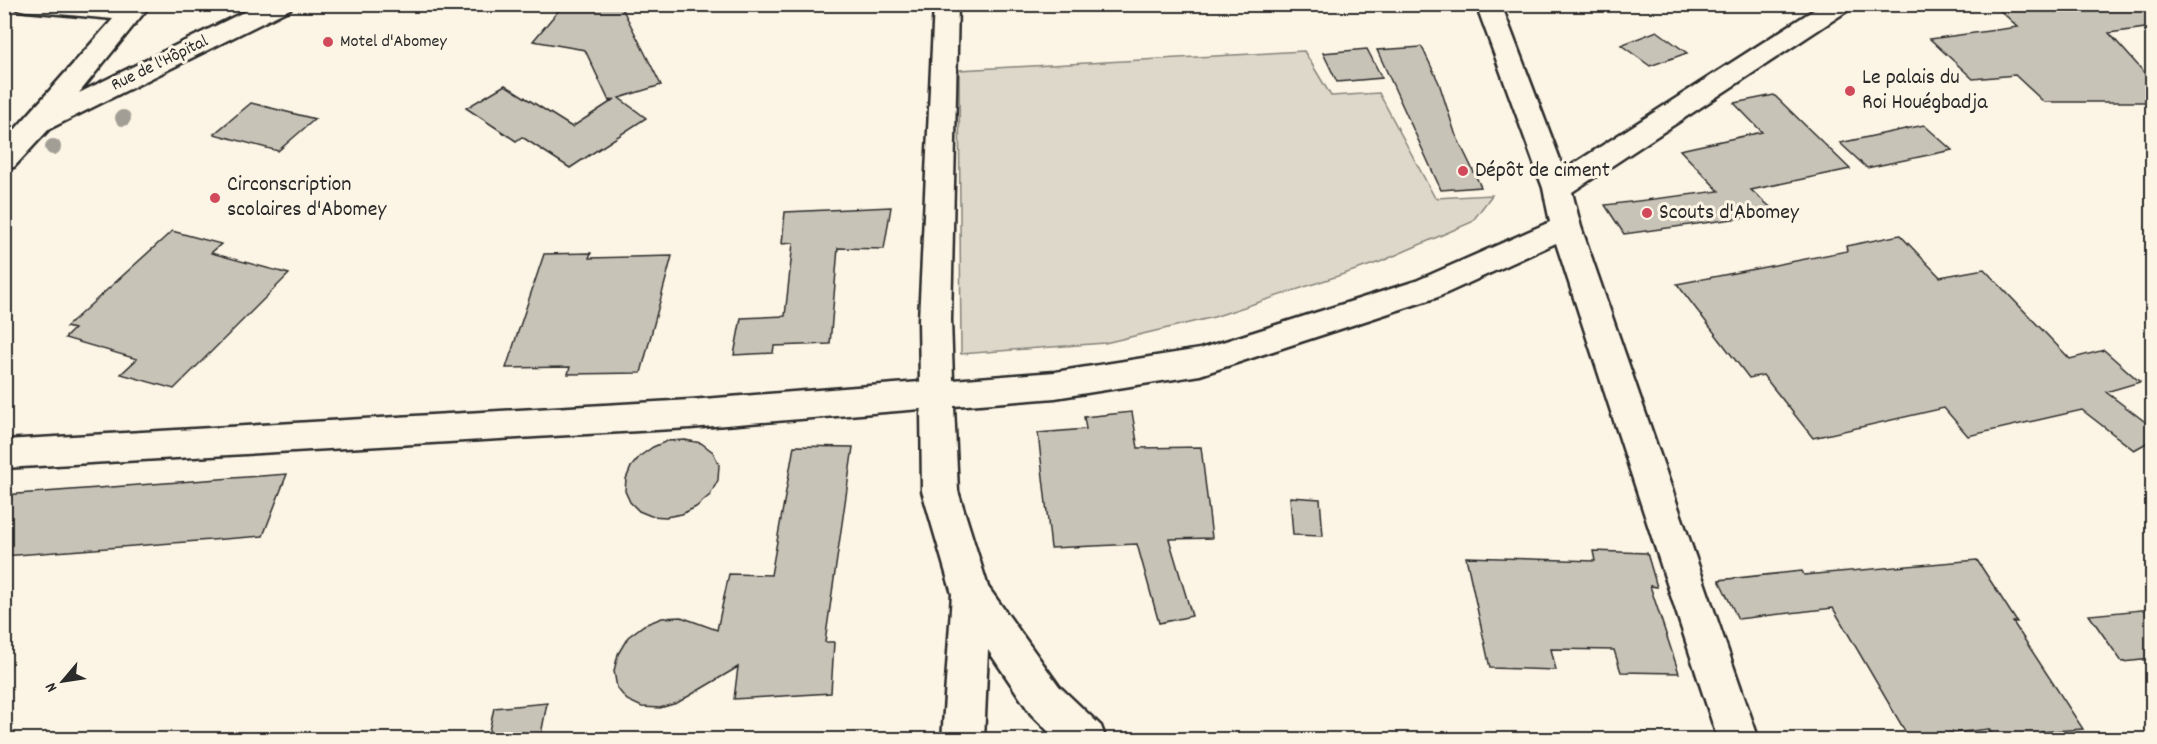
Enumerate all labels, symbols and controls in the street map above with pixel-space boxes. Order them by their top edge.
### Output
street label: Rue de l'Hôpital [107,29,213,98]
place label: Motel d'Abomey [340,30,447,55]
marker: Motel d'Abomey [321,35,335,49]
place label: Le palais du Roi Houégbadja [1862,63,1988,119]
marker: Le palais du Roi Houégbadja [1843,84,1857,98]
place label: Dépôt de ciment [1475,156,1610,187]
marker: Dépôt de ciment [1456,164,1470,178]
place label: Circonscription scolaires d'Abomey [227,170,387,226]
marker: Circonscription scolaires d'Abomey [208,191,222,205]
place label: Scouts d'Abomey [1659,198,1800,229]
marker: Scouts d'Abomey [1640,206,1654,220]
north arrow [33,651,93,711]
text: N [40,678,64,696]

